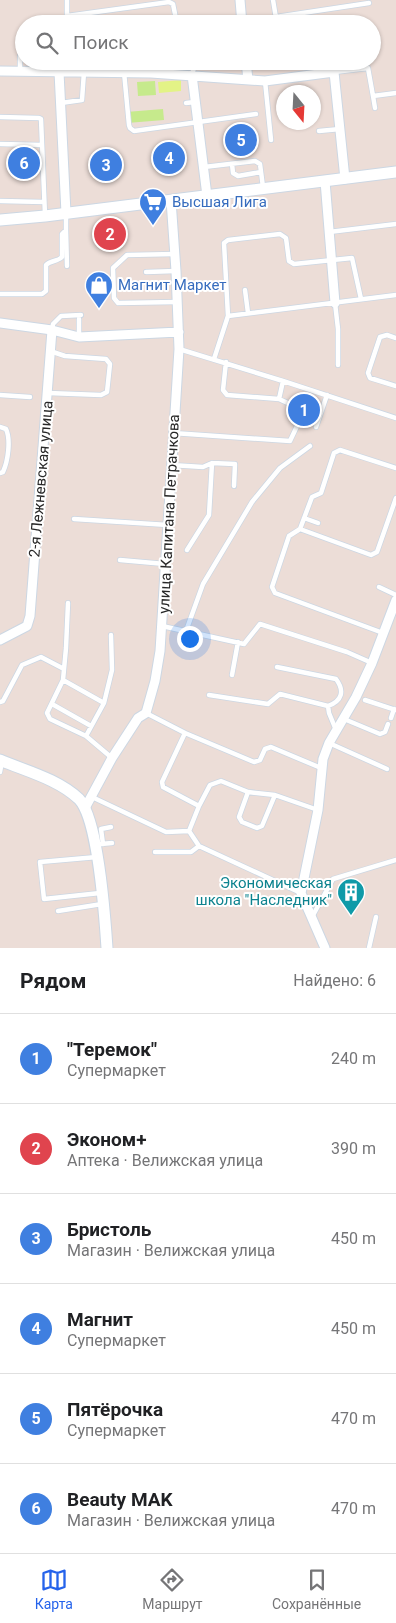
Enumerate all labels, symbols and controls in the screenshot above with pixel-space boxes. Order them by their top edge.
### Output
search box [15,15,381,70]
icon: search [33,29,61,57]
text: Поиск [73,31,129,54]
north arrow [276,85,321,130]
pin: 5 [225,121,257,159]
pin: 4 [153,139,185,177]
pin: 6 [8,144,40,182]
pin: 3 [90,146,122,184]
supermarket icon: Высшая Лига [138,187,168,226]
place label: Высшая Лига [172,193,267,211]
pin: 2 [94,215,126,253]
shop icon: Магнит Маркет [84,270,114,309]
place label: Магнит Маркет [118,276,227,294]
pin: 1 [288,391,320,429]
street label: 2-я Лежневская улица [25,400,57,558]
street label: улица Капитана Петрачкова [155,414,183,614]
your location [177,626,203,652]
place label: Экономическая школа "Наследник" [196,874,332,909]
building icon: Экономическая школа "Наследник" [336,877,366,916]
text: Рядом [20,969,86,993]
text: Найдено: 6 [293,971,376,990]
text: "Теремок" [67,1038,157,1061]
text: 1 [31,1049,41,1068]
text: 240 m [331,1049,376,1068]
text: Супермаркет [67,1061,166,1080]
text: Эконом+ [67,1128,147,1151]
text: 2 [31,1139,41,1158]
text: 390 m [331,1139,376,1158]
text: Аптека · Велижская улица [67,1151,263,1170]
text: Бристоль [67,1218,151,1241]
text: 3 [31,1229,41,1248]
text: 450 m [331,1229,376,1248]
text: Магазин · Велижская улица [67,1241,275,1260]
text: Магнит [67,1308,133,1331]
text: 4 [31,1319,41,1338]
text: 450 m [331,1319,376,1338]
text: Супермаркет [67,1331,166,1350]
text: Пятёрочка [67,1398,163,1421]
text: 5 [31,1409,41,1428]
text: 470 m [331,1409,376,1428]
text: Супермаркет [67,1421,166,1440]
text: Beauty MAK [67,1488,173,1511]
text: 6 [31,1499,41,1518]
text: 470 m [331,1499,376,1518]
text: Магазин · Велижская улица [67,1511,275,1530]
tab: Карта [35,1566,73,1612]
tab: Маршрут [142,1566,203,1612]
tab: Сохранённые [272,1566,361,1612]

